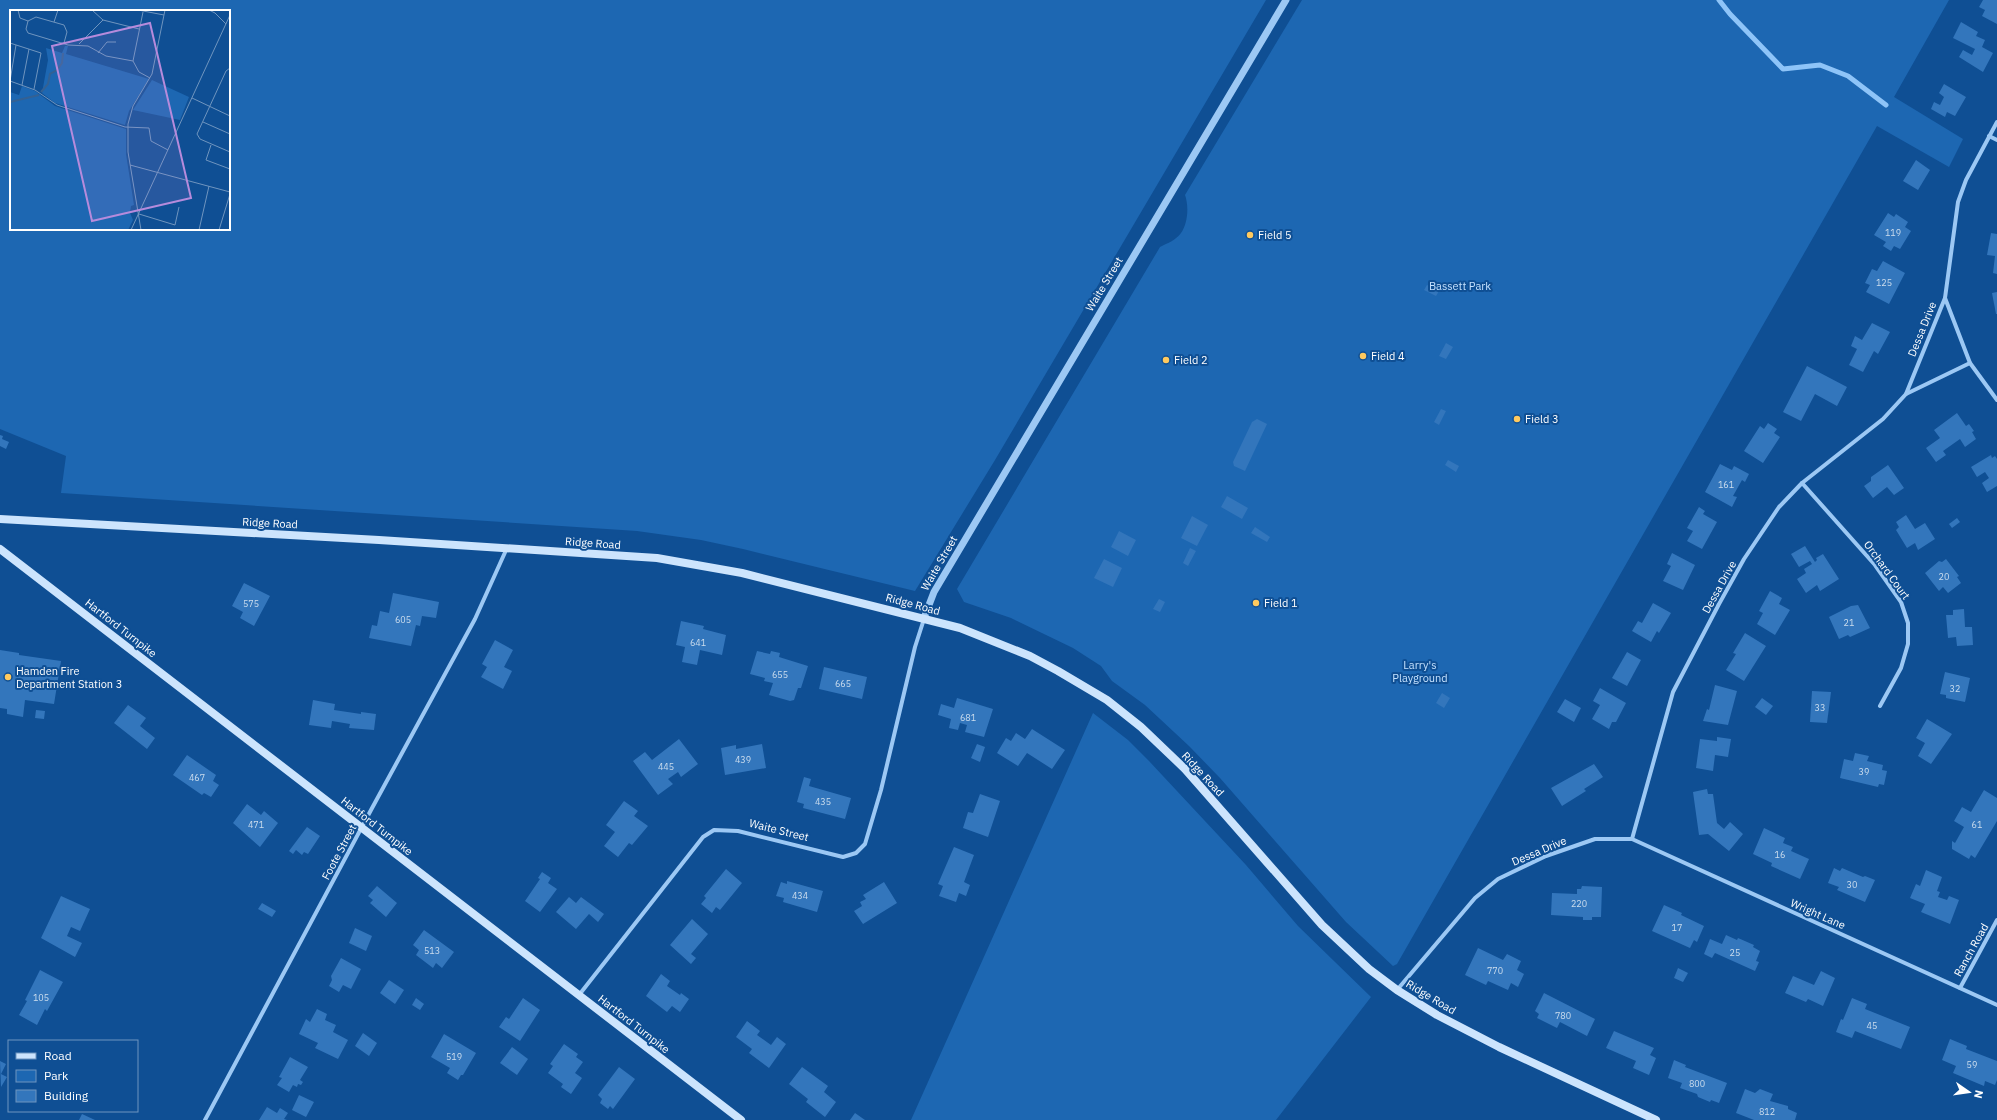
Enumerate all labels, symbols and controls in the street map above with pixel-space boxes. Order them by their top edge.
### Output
inset map [10,10,230,230]
house number: 119 [1885,227,1901,238]
place label: Field 5 [1258,228,1292,242]
marker: Field 5 [1245,230,1255,240]
street label: Waite Street [1082,254,1126,314]
house number: 125 [1876,277,1892,288]
park label: Bassett Park [1429,279,1491,293]
street label: Dessa Drive [1905,299,1939,359]
place label: Field 4 [1371,349,1405,363]
marker: Field 4 [1358,351,1368,361]
place label: Field 2 [1174,353,1208,367]
marker: Field 2 [1161,355,1171,365]
place label: Field 3 [1525,412,1559,426]
marker: Field 3 [1512,414,1522,424]
house number: 161 [1718,479,1734,490]
street label: Ridge Road [242,515,298,531]
street label: Waite Street [918,533,960,593]
street label: Ridge Road [565,534,621,552]
street label: Orchard Court [1861,538,1913,602]
street label: Dessa Drive [1699,558,1739,616]
house number: 20 [1939,571,1949,582]
street label: Ridge Road [884,590,942,618]
street label: Hartford Turnpike [82,596,160,660]
place label: Field 1 [1264,596,1298,610]
house number: 575 [243,598,259,609]
marker: Field 1 [1251,598,1261,608]
house number: 605 [395,614,411,625]
house number: 21 [1844,617,1854,628]
house number: 641 [690,637,706,648]
park label: Larry's Playground [1392,658,1448,685]
place label: Hamden Fire Department Station 3 [16,664,122,691]
house number: 655 [772,669,788,680]
marker: Hamden Fire Department Station 3 [3,672,13,682]
house number: 665 [835,678,851,689]
house number: 32 [1950,683,1960,694]
house number: 33 [1815,702,1825,713]
house number: 681 [960,712,976,723]
street label: Ridge Road [1179,749,1227,799]
house number: 439 [735,754,751,765]
house number: 445 [658,761,674,772]
house number: 39 [1859,766,1869,777]
house number: 467 [189,772,205,783]
street label: Hartford Turnpike [338,794,416,858]
house number: 435 [815,796,831,807]
street label: Waite Street [748,816,810,844]
house number: 471 [248,819,264,830]
house number: 61 [1972,819,1982,830]
street label: Foote Street [319,822,360,882]
street label: Dessa Drive [1510,833,1568,869]
house number: 16 [1775,849,1785,860]
house number: 30 [1847,879,1857,890]
house number: 434 [792,890,808,901]
street label: Wright Lane [1788,896,1848,932]
house number: 220 [1571,898,1587,909]
street label: Ranch Road [1951,921,1991,979]
house number: 17 [1672,922,1682,933]
house number: 513 [424,945,440,956]
house number: 25 [1730,947,1740,958]
house number: 770 [1487,965,1503,976]
street label: Ridge Road [1403,977,1459,1017]
house number: 105 [33,992,49,1003]
street label: Hartford Turnpike [595,992,673,1056]
house number: 780 [1555,1010,1571,1021]
house number: 45 [1867,1020,1877,1031]
legend [8,1040,138,1112]
text: Road [44,1048,72,1063]
house number: 519 [446,1051,462,1062]
house number: 59 [1967,1059,1977,1070]
text: Park [44,1068,69,1083]
north arrow [1949,1072,1989,1112]
house number: 800 [1689,1078,1705,1089]
text: Building [44,1088,89,1103]
text: N [1971,1089,1986,1100]
house number: 812 [1759,1106,1775,1117]

